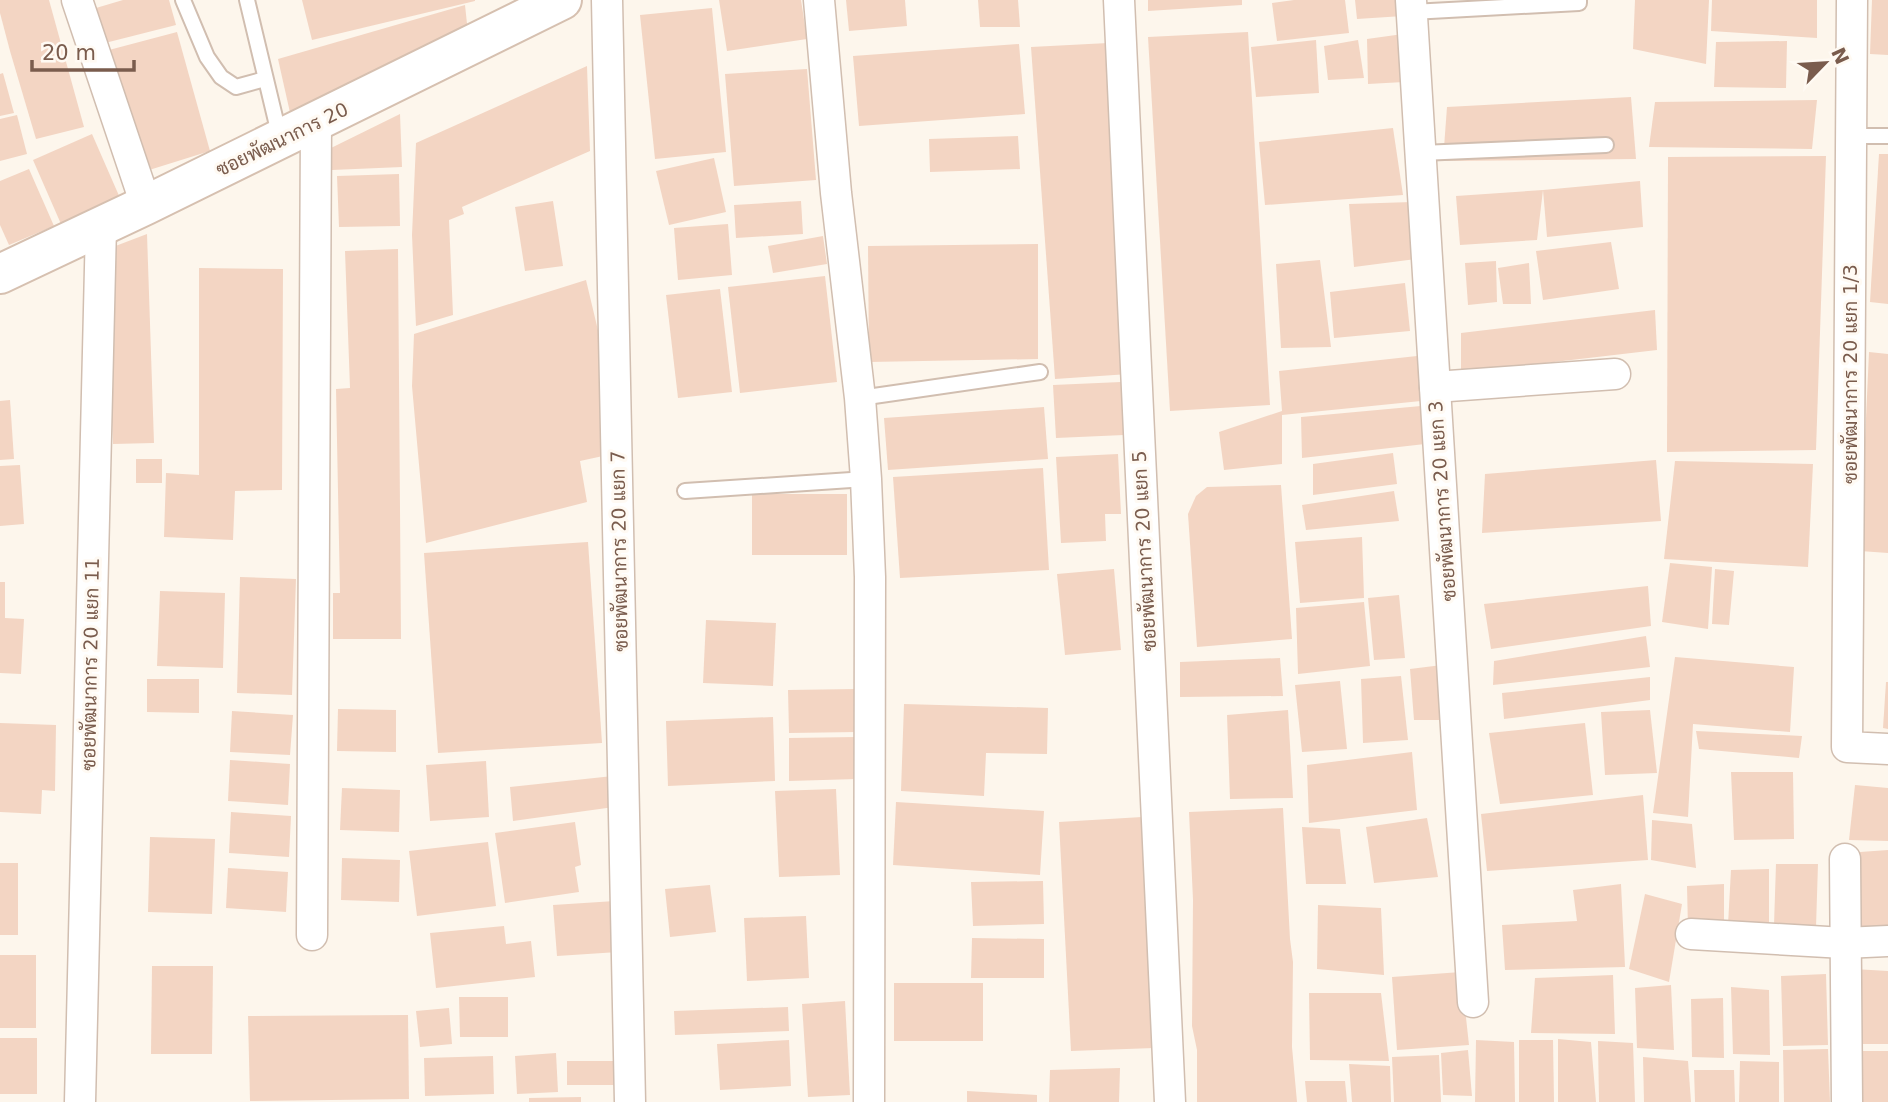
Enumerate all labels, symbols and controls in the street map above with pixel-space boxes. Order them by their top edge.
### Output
scale bar [32,28,133,72]
north arrow [1790,28,1860,98]
text: 20 m [42,41,96,65]
text: N [1827,44,1854,68]
street label: ซอยพัฒนาการ 20 [212,98,352,180]
street label: ซอยพัฒนาการ 20 แยก 1/3 [1839,264,1861,484]
street label: ซอยพัฒนาการ 20 แยก 3 [1424,400,1460,602]
street label: ซอยพัฒนาการ 20 แยก 7 [606,450,632,652]
street label: ซอยพัฒนาการ 20 แยก 5 [1128,450,1160,652]
street label: ซอยพัฒนาการ 20 แยก 11 [77,557,103,771]

